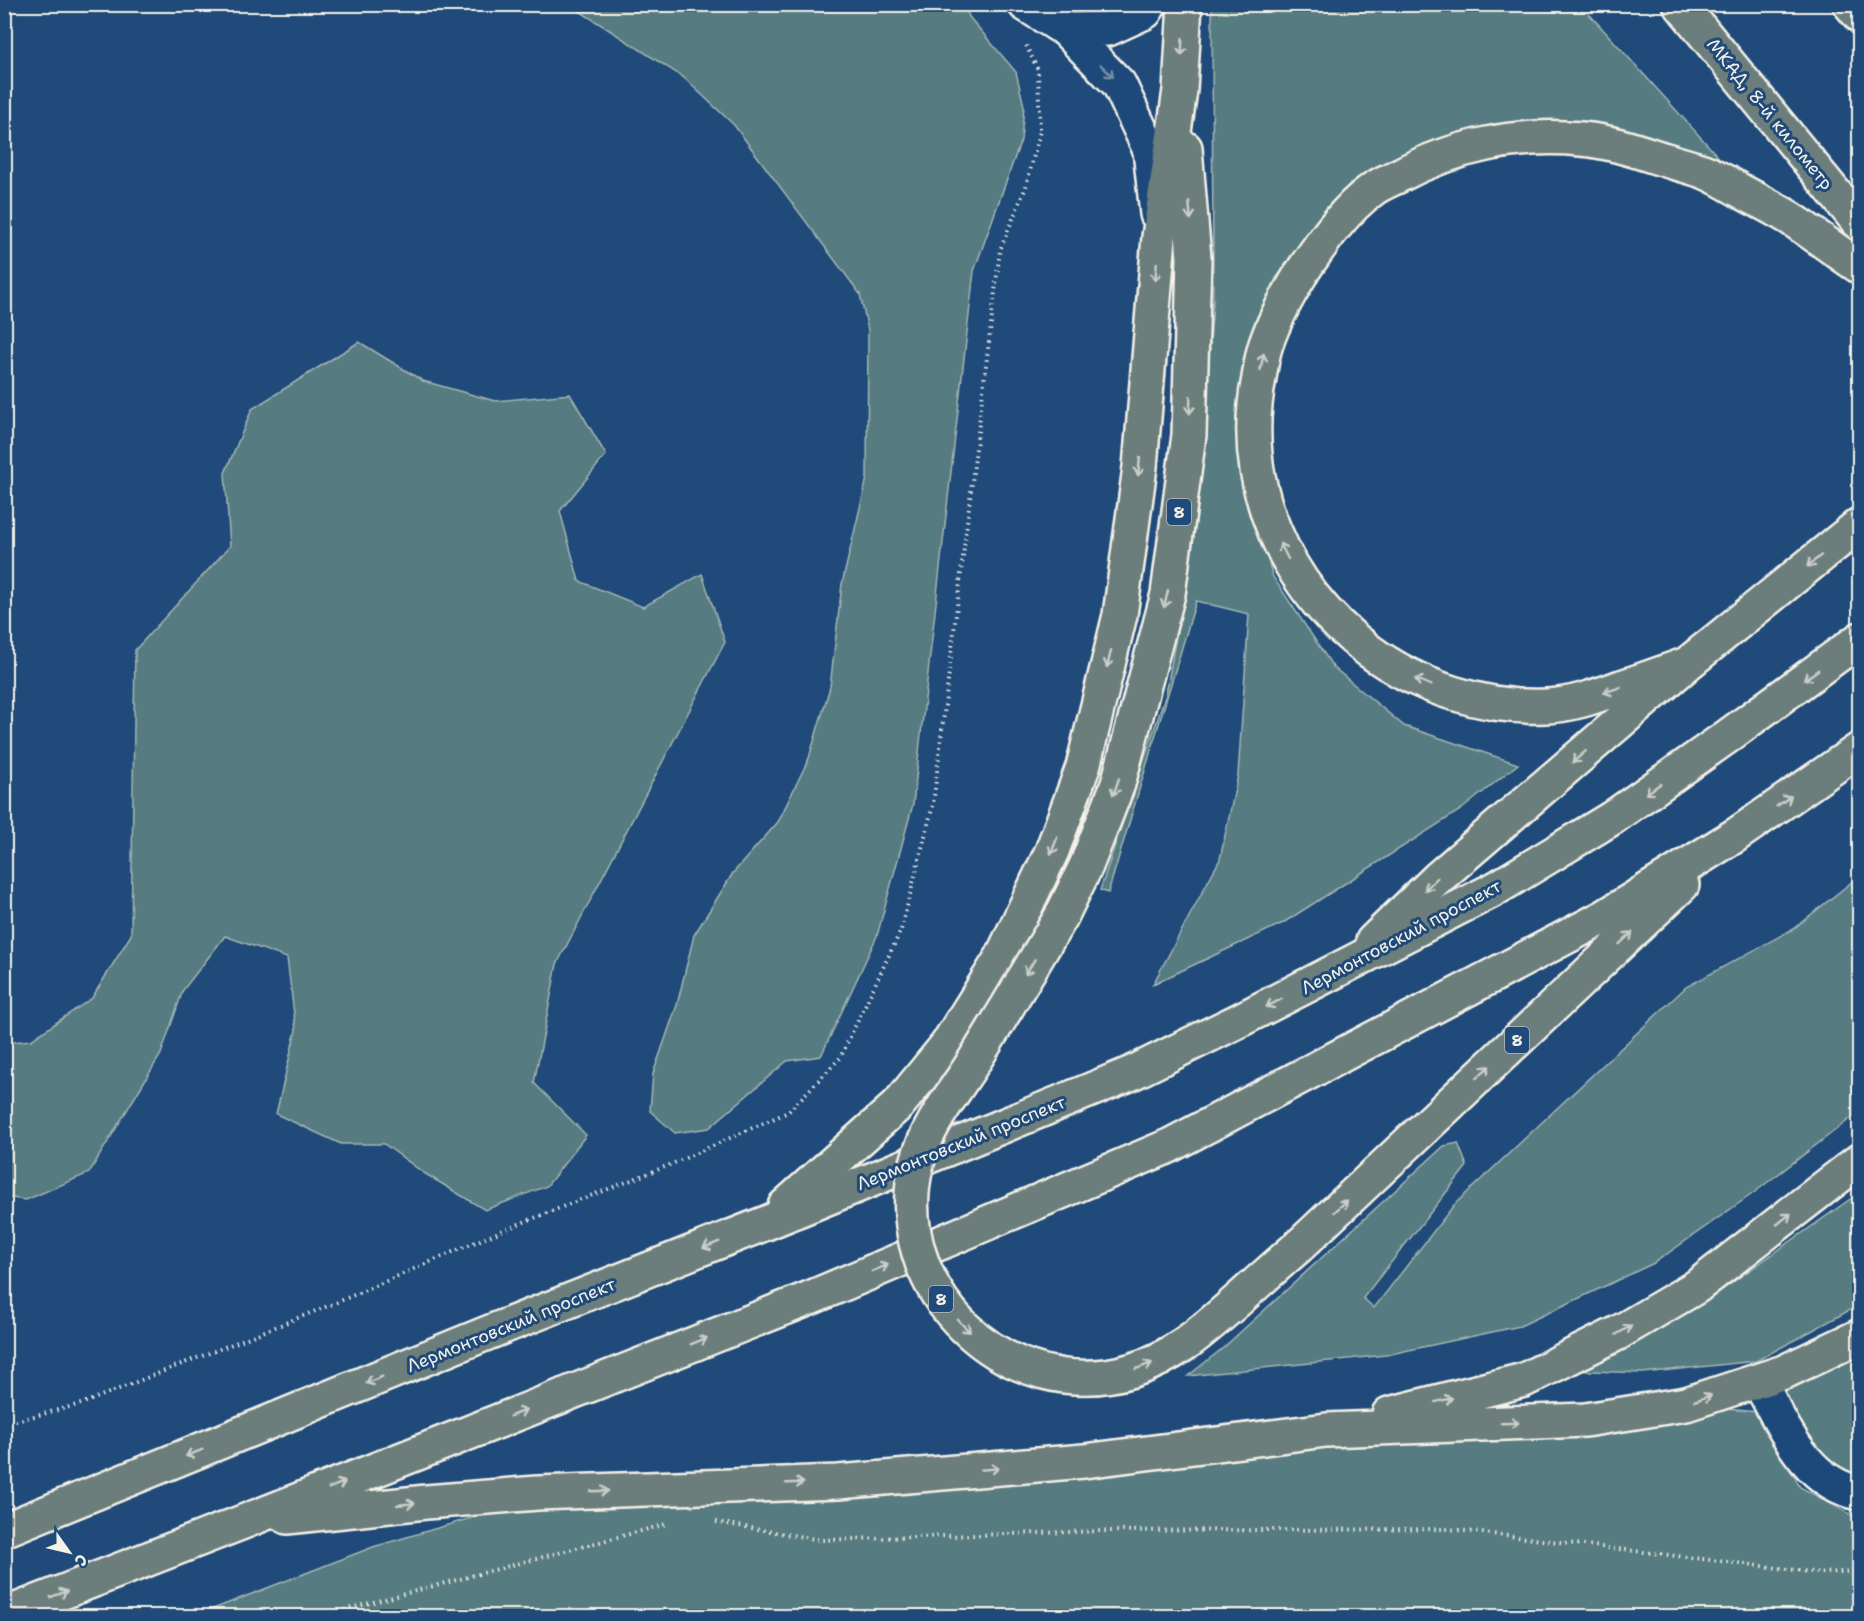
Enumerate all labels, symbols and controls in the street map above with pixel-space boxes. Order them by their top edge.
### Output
street label: МКАД, 8-й километр [1701,33,1839,195]
one-way arrow [1177,37,1188,56]
one-way arrow [1100,64,1115,79]
one-way arrow [1185,200,1196,220]
one-way arrow [1150,262,1161,282]
one-way arrow [1257,353,1268,372]
one-way arrow [1184,395,1196,415]
one-way arrow [1134,456,1145,476]
road number: 8 [1167,499,1191,525]
one-way arrow [1278,543,1289,561]
one-way arrow [1807,554,1822,568]
one-way arrow [1160,589,1172,608]
one-way arrow [1102,649,1114,668]
one-way arrow [1804,669,1820,681]
one-way arrow [1414,676,1433,687]
one-way arrow [1603,686,1622,697]
one-way arrow [1572,750,1587,764]
one-way arrow [1110,777,1121,796]
one-way arrow [1646,783,1662,795]
one-way arrow [1775,795,1791,807]
one-way arrow [1047,836,1058,854]
street label: Лермонтовский проспект [1297,874,1506,1000]
one-way arrow [1424,877,1439,892]
one-way arrow [1618,931,1633,946]
one-way arrow [1024,958,1036,975]
one-way arrow [1266,998,1284,1009]
road number: 8 [1505,1027,1529,1053]
one-way arrow [1476,1065,1491,1079]
street label: Лермонтовский проспект [853,1090,1070,1196]
one-way arrow [1334,1198,1349,1213]
one-way arrow [1776,1212,1792,1225]
one-way arrow [702,1240,721,1251]
one-way arrow [870,1262,889,1273]
street label: Лермонтовский проспект [403,1272,620,1378]
road number: 8 [929,1286,953,1312]
one-way arrow [956,1319,971,1334]
one-way arrow [1615,1323,1632,1335]
one-way arrow [690,1335,708,1346]
one-way arrow [1134,1359,1152,1370]
one-way arrow [365,1375,384,1386]
one-way arrow [1693,1392,1712,1403]
one-way arrow [1434,1394,1453,1406]
one-way arrow [508,1407,527,1418]
one-way arrow [1500,1418,1520,1429]
one-way arrow [185,1448,203,1459]
one-way arrow [979,1463,999,1474]
one-way arrow [785,1478,805,1489]
one-way arrow [327,1479,346,1490]
one-way arrow [590,1485,610,1496]
one-way arrow [396,1498,415,1509]
north arrow [39,1522,99,1582]
text: С [69,1550,92,1570]
one-way arrow [49,1588,68,1599]

